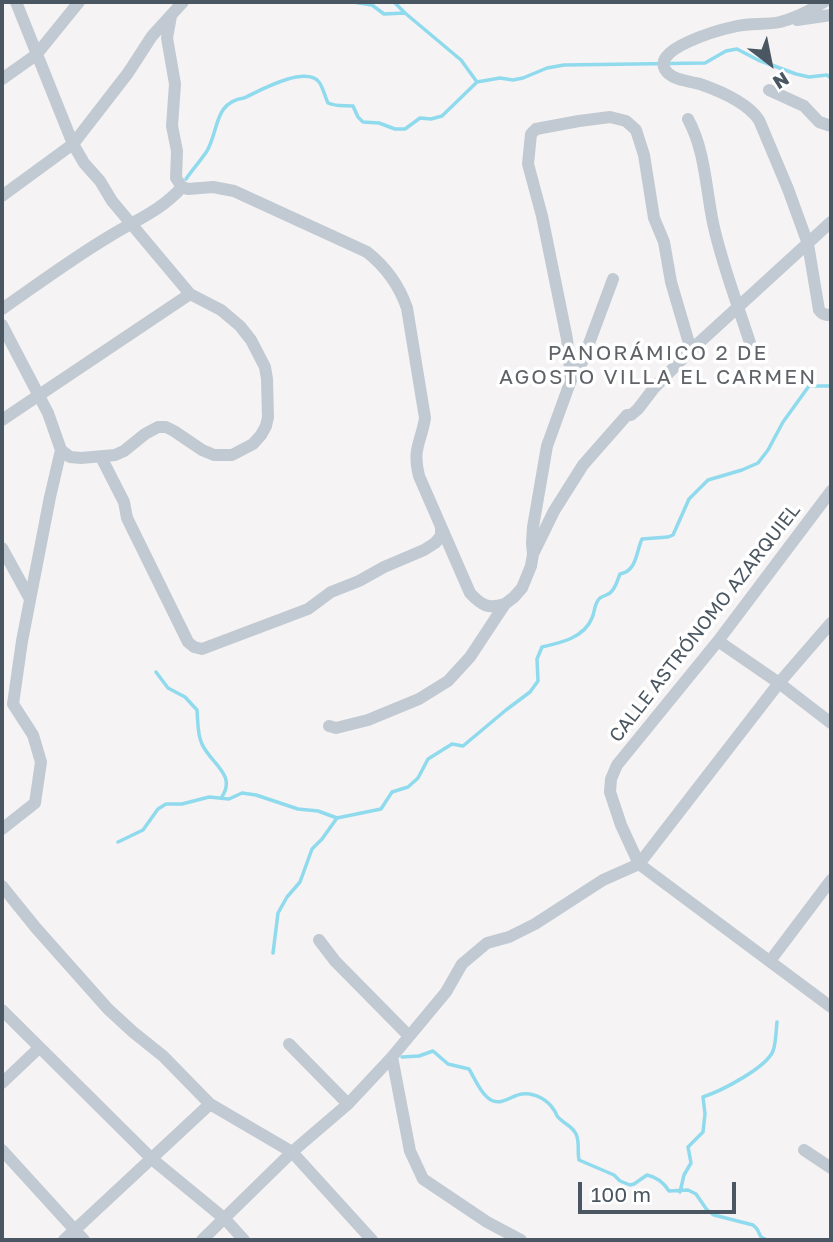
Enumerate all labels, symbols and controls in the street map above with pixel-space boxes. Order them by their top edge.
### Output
north arrow [735,28,805,98]
text: N [769,68,794,95]
district label: PANORÁMICO 2 DE AGOSTO VILLA EL CARMEN [502,340,814,390]
street label: CALLE ASTRÓNOMO AZARQUIEL [605,499,805,747]
scale bar [581,1168,738,1212]
text: 100 m [591,1181,651,1207]

